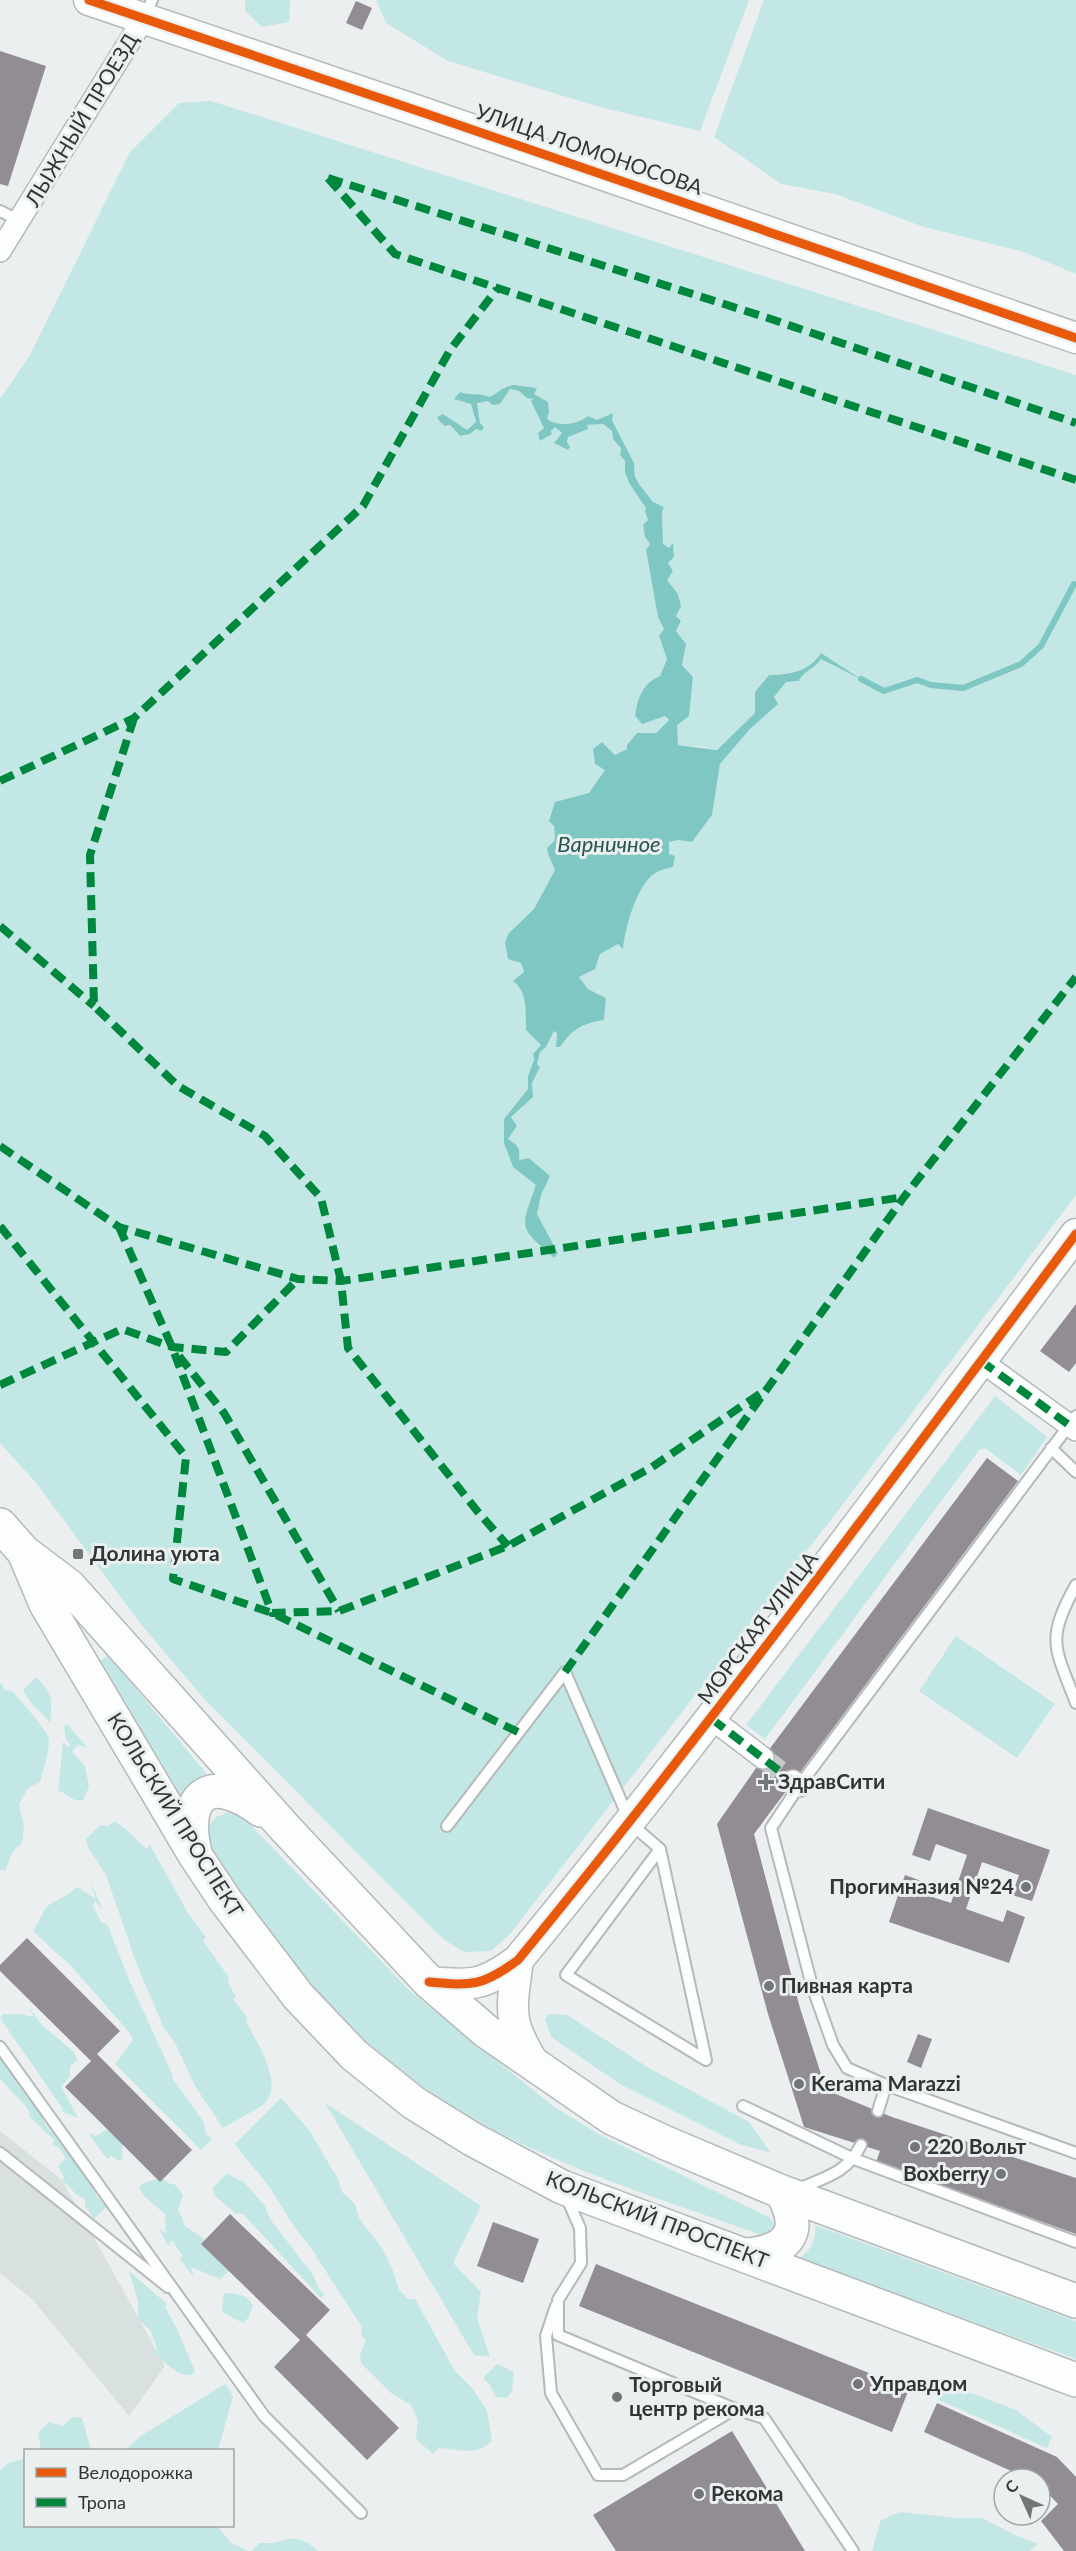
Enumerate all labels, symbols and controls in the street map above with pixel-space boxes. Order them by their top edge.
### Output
street label: ЛЫЖНЫЙ ПРОЕЗД [19,28,142,211]
street label: УЛИЦА ЛОМОНОСОВА [473,98,707,199]
water label: Варничное [557,830,661,857]
place label: Долина уюта [90,1540,220,1565]
street label: МОРСКАЯ УЛИЦА [691,1545,823,1708]
marker: Долина уюта [71,1547,85,1561]
street label: КОЛЬСКИЙ ПРОСПЕКТ [103,1707,250,1922]
place label: ЗдравСити [778,1768,885,1793]
marker: ЗдравСити [759,1775,773,1789]
place label: Прогимназия №24 [829,1873,1014,1898]
marker: Прогимназия №24 [1019,1880,1033,1894]
place label: Пивная карта [781,1972,913,1997]
marker: Пивная карта [762,1979,776,1993]
place label: Kerama Marazzi [811,2070,961,2095]
marker: Kerama Marazzi [792,2077,806,2091]
place label: 220 Вольт [927,2133,1026,2158]
marker: 220 Вольт [908,2140,922,2154]
place label: Boxberry [903,2160,990,2185]
street label: КОЛЬСКИЙ ПРОСПЕКТ [543,2165,773,2273]
marker: Boxberry [994,2167,1008,2181]
place label: Управдом [869,2370,967,2395]
place label: Торговый центр рекома [629,2371,765,2420]
marker: Управдом [851,2377,865,2391]
marker: Торговый центр рекома [610,2390,624,2404]
legend [24,2449,234,2527]
text: Велодорожка [78,2461,193,2483]
north arrow [992,2467,1052,2527]
text: С [1001,2475,1022,2497]
place label: Рекома [711,2480,784,2505]
marker: Рекома [692,2487,706,2501]
text: Тропа [78,2491,126,2513]

